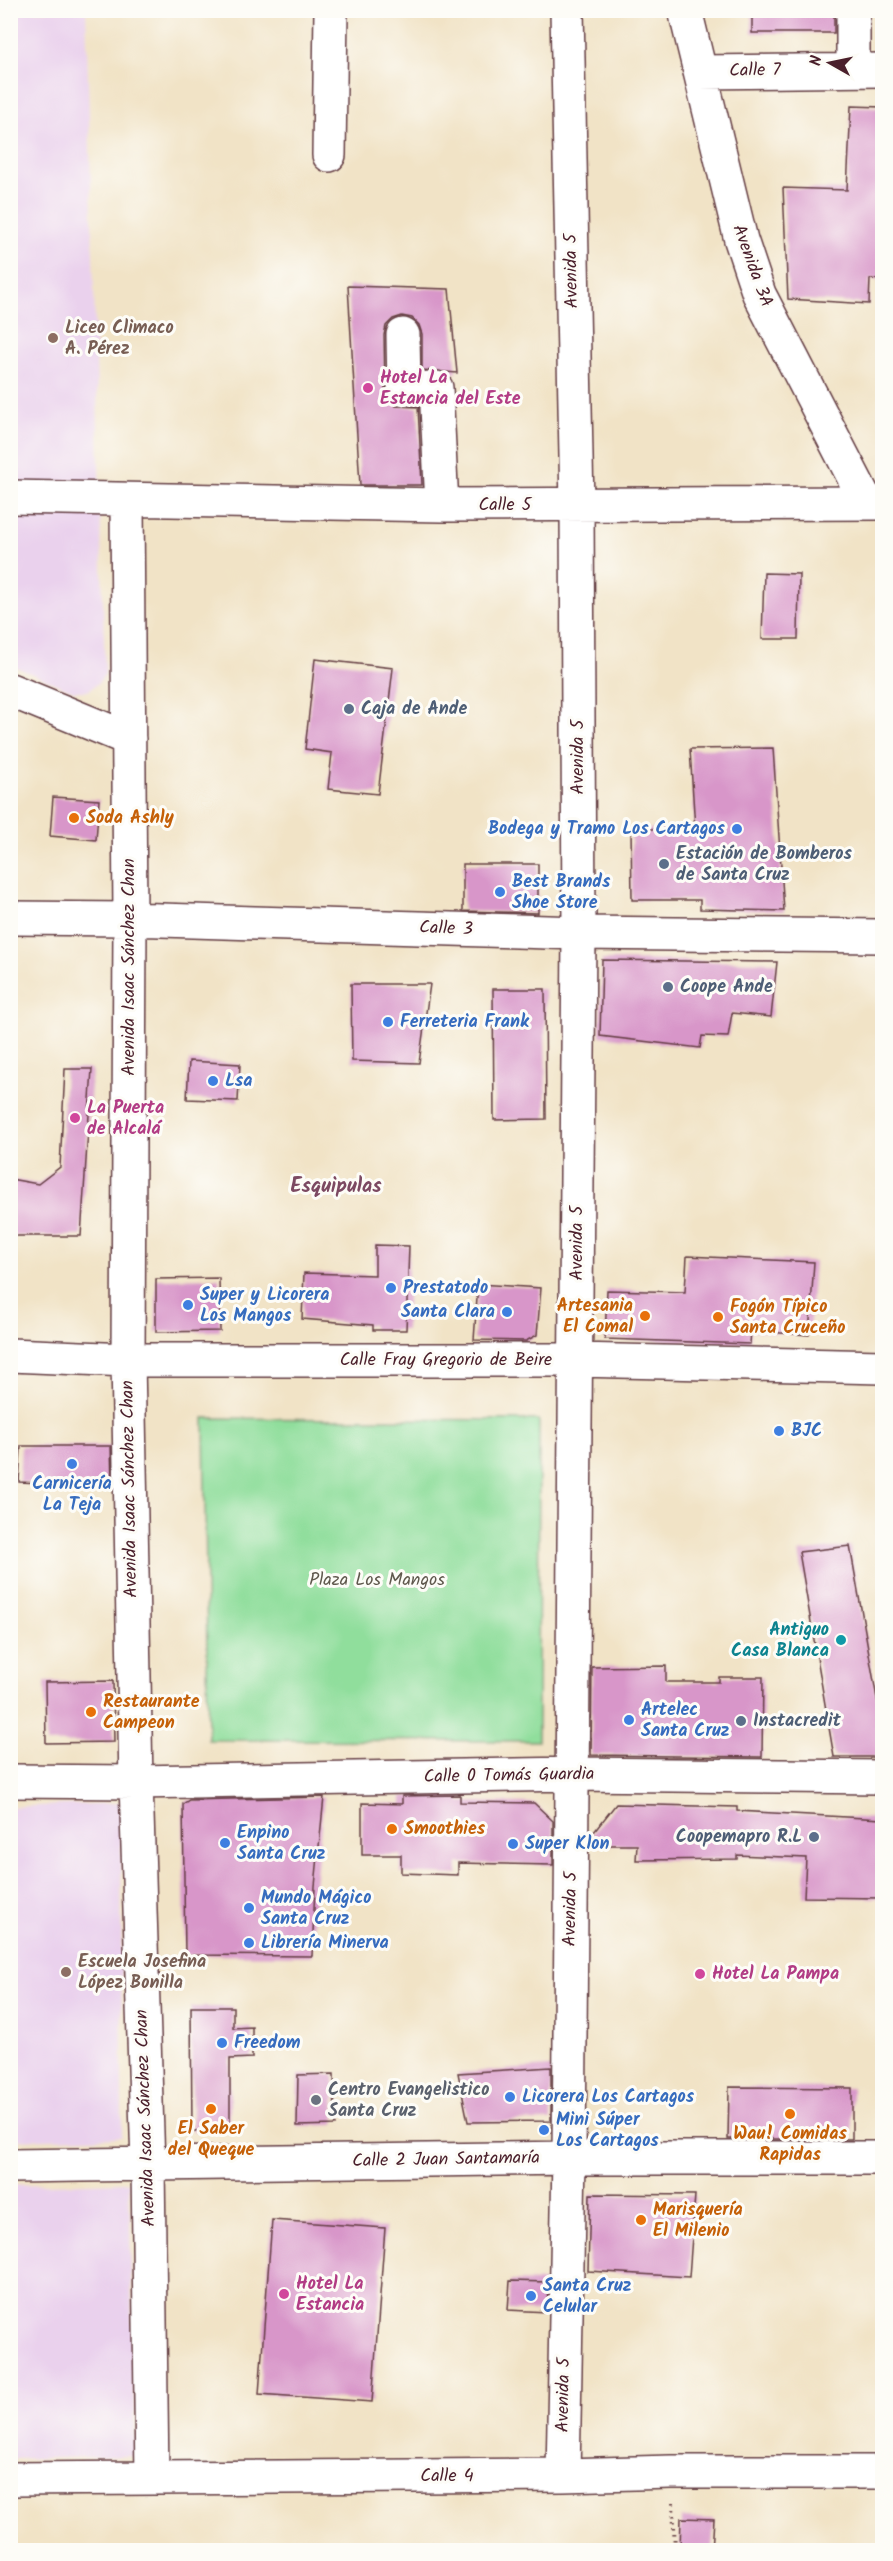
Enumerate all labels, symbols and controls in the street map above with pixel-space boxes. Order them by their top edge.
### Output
north arrow [800,33,860,93]
text: N [804,54,830,68]
street label: Calle 7 [729,56,782,86]
street label: Avenida 3A [724,220,780,312]
street label: Avenida 5 [557,232,587,309]
place label: Liceo Climaco A. Pérez [65,314,174,364]
marker: Liceo Climaco A. Pérez [46,331,60,345]
place label: Hotel La Estancia del Este [380,364,521,414]
marker: Hotel La Estancia del Este [361,381,375,395]
street label: Calle 5 [478,491,533,520]
place label: Caja de Ande [361,695,468,724]
marker: Caja de Ande [342,702,356,716]
street label: Avenida 5 [564,718,593,794]
place label: Soda Ashly [86,804,175,833]
marker: Soda Ashly [67,811,81,825]
place label: Bodega y Tramo Los Cartagos [488,815,726,844]
marker: Bodega y Tramo Los Cartagos [730,822,744,836]
place label: Estación de Bomberos de Santa Cruz [676,840,852,890]
marker: Estación de Bomberos de Santa Cruz [657,857,671,871]
street label: Avenida Isaac Sánchez Chan [115,858,144,1076]
place label: Best Brands Shoe Store [512,868,611,918]
marker: Best Brands Shoe Store [493,885,507,899]
street label: Calle 3 [419,914,473,944]
place label: Coope Ande [680,973,773,1002]
marker: Coope Ande [661,980,675,994]
place label: Ferreteria Frank [400,1008,530,1037]
marker: Ferreteria Frank [381,1015,395,1029]
place label: Lsa [225,1067,252,1096]
marker: Lsa [206,1074,220,1088]
place label: La Puerta de Alcalá [87,1094,164,1144]
marker: La Puerta de Alcalá [68,1111,82,1125]
district label: Esquipulas [291,1171,382,1203]
street label: Avenida 5 [563,1204,592,1280]
place label: Prestatodo [403,1274,488,1303]
place label: Super y Licorera Los Mangos [200,1281,329,1331]
marker: Prestatodo [384,1281,398,1295]
place label: Artesania El Comal [557,1292,633,1342]
place label: Fogón Típico Santa Cruceño [730,1293,845,1343]
marker: Super y Licorera Los Mangos [181,1298,195,1312]
place label: Santa Clara [401,1298,495,1327]
marker: Santa Clara [500,1305,514,1319]
marker: Artesania El Comal [638,1309,652,1323]
marker: Fogón Típico Santa Cruceño [711,1310,725,1324]
street label: Calle Fray Gregorio de Beire [340,1346,552,1375]
street label: Avenida Isaac Sánchez Chan [114,1380,146,1598]
place label: BJC [791,1417,822,1446]
marker: BJC [772,1424,786,1438]
marker: Carnicería La Teja [65,1457,79,1471]
place label: Carnicería La Teja [32,1470,112,1520]
park label: Plaza Los Mangos [309,1566,445,1595]
place label: Antiguo Casa Blanca [731,1616,829,1666]
marker: Antiguo Casa Blanca [834,1633,848,1647]
place label: Restaurante Campeon [103,1688,200,1738]
place label: Artelec Santa Cruz [641,1696,730,1746]
marker: Restaurante Campeon [84,1705,98,1719]
place label: Instacredit [753,1707,842,1736]
marker: Artelec Santa Cruz [622,1713,636,1727]
marker: Instacredit [734,1714,748,1728]
street label: Calle 0 Tomás Guardia [423,1760,595,1792]
place label: Smoothies [404,1815,486,1844]
place label: Enpino Santa Cruz [237,1819,326,1869]
marker: Smoothies [385,1822,399,1836]
place label: Coopemapro R.L [676,1823,802,1852]
place label: Super Klon [525,1830,609,1859]
marker: Coopemapro R.L [807,1830,821,1844]
marker: Enpino Santa Cruz [218,1836,232,1850]
marker: Super Klon [506,1837,520,1851]
street label: Avenida 5 [556,1870,586,1947]
place label: Mundo Mágico Santa Cruz [261,1884,371,1934]
marker: Mundo Mágico Santa Cruz [242,1901,256,1915]
place label: Librería Minerva [261,1929,389,1958]
marker: Librería Minerva [242,1936,256,1950]
place label: Escuela Josefina López Bonilla [78,1948,206,1998]
place label: Hotel La Pampa [712,1960,839,1989]
marker: Escuela Josefina López Bonilla [59,1965,73,1979]
marker: Hotel La Pampa [693,1967,707,1981]
street label: Avenida Isaac Sánchez Chan [128,2009,164,2227]
place label: Freedom [234,2029,301,2058]
marker: Freedom [215,2036,229,2050]
place label: Centro Evangelistico Santa Cruz [328,2076,489,2126]
place label: Licorera Los Cartagos [522,2083,695,2112]
marker: Licorera Los Cartagos [503,2090,517,2104]
marker: Centro Evangelistico Santa Cruz [309,2093,323,2107]
marker: El Saber del Queque [204,2102,218,2116]
place label: Mini Súper Los Cartagos [556,2106,659,2156]
marker: Wau! Comidas Rapidas [783,2107,797,2121]
place label: El Saber del Queque [168,2115,254,2165]
place label: Wau! Comidas Rapidas [733,2120,847,2170]
marker: Mini Súper Los Cartagos [537,2123,551,2137]
street label: Calle 2 Juan Santamaría [352,2144,540,2176]
place label: Marisquería El Milenio [653,2196,743,2246]
marker: Marisquería El Milenio [634,2213,648,2227]
place label: Hotel La Estancia [296,2270,364,2320]
place label: Santa Cruz Celular [543,2272,632,2322]
marker: Hotel La Estancia [277,2287,291,2301]
marker: Santa Cruz Celular [524,2289,538,2303]
street label: Avenida 5 [549,2356,579,2433]
street label: Calle 4 [420,2462,474,2491]

